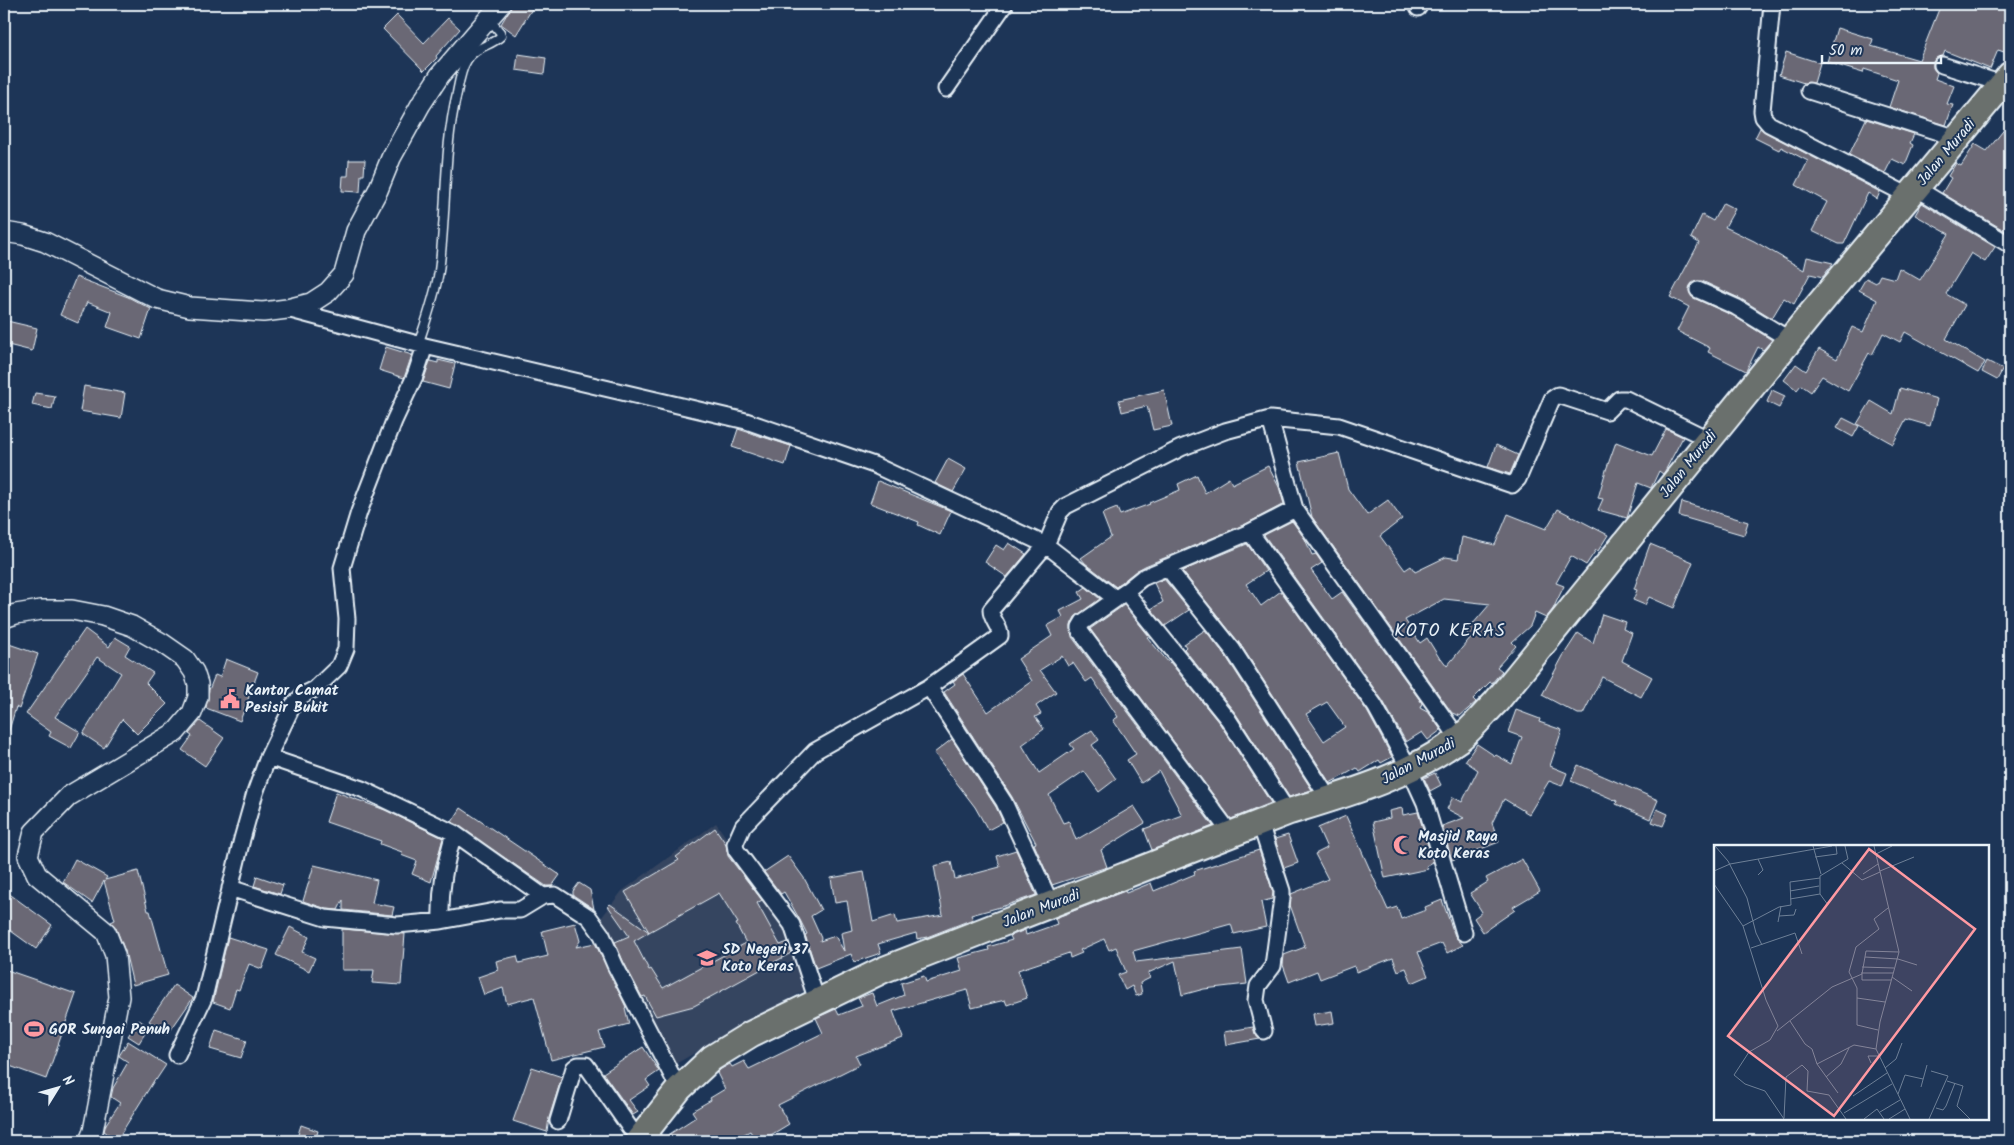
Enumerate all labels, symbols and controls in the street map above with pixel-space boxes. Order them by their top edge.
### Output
scale bar [1822,32,1940,64]
text: 50 m [1829,39,1863,63]
street label: Jalan Muradi [1912,113,1983,191]
street label: Jalan Muradi [1654,425,1724,504]
district label: KOTO KERAS [1394,617,1506,646]
place label: Kantor Camat Pesisir Bukit [245,679,339,720]
public building icon: Kantor Camat Pesisir Bukit [219,688,241,710]
street label: Jalan Muradi [1377,732,1461,791]
place label: Masjid Raya Koto Keras [1418,825,1498,866]
mosque icon: Masjid Raya Koto Keras [1392,834,1414,856]
inset map [1714,845,1989,1120]
street label: Jalan Muradi [999,883,1085,935]
place label: SD Negeri 37 Koto Keras [722,938,809,979]
school or university icon: SD Negeri 37 Koto Keras [696,947,718,969]
sports icon: GOR Sungai Penuh [23,1018,45,1040]
place label: GOR Sungai Penuh [49,1018,170,1042]
north arrow [32,1062,82,1112]
text: N [56,1071,79,1091]

